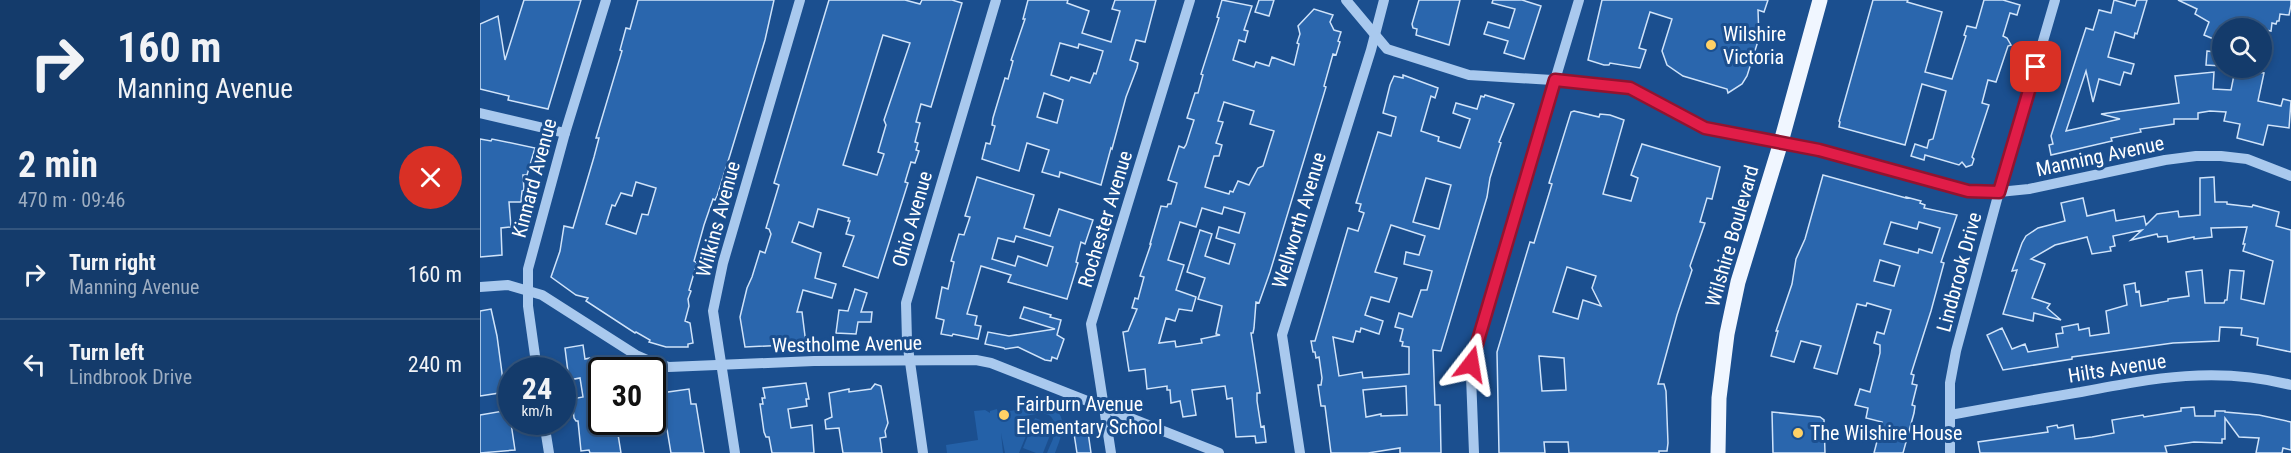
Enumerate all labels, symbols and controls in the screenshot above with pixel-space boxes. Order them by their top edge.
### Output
map controls [2212,18,2272,78]
button: search [2212,18,2272,78]
place label: Wilshire Victoria [1723,22,1786,69]
text: 160 m [117,23,222,72]
icon: right [18,24,96,102]
marker: Wilshire Victoria [1704,38,1718,52]
pin [2010,41,2061,92]
icon: arrive [2019,50,2052,83]
text: Manning Avenue [117,73,293,105]
street label: Kinnard Avenue [507,116,561,240]
street label: Manning Avenue [2034,131,2166,181]
text: 2 min [18,144,98,186]
button: close [399,146,462,209]
street label: Rochester Avenue [1073,148,1137,290]
street label: Wellworth Avenue [1267,149,1331,291]
street label: Wilkins Avenue [691,158,745,280]
street label: Wilshire Boulevard [1700,163,1764,309]
street label: Ohio Avenue [887,168,937,270]
text: 470 m · 09:46 [18,188,125,212]
street label: Lindbrook Drive [1931,209,1987,335]
text: Turn right [69,250,156,275]
icon: right [18,258,51,291]
text: 160 m [408,262,462,287]
text: Manning Avenue [69,275,199,299]
street label: Westholme Avenue [772,331,922,357]
position arrow [1439,332,1503,396]
text: Turn left [69,340,144,365]
icon: left [18,348,51,381]
street label: Hilts Avenue [2066,348,2168,388]
text: 240 m [408,352,462,377]
speed limit sign: 30 [588,357,666,435]
text: Lindbrook Drive [69,365,192,389]
text: 24 [522,371,552,406]
place label: Fairburn Avenue Elementary School [1016,392,1163,439]
text: km/h [522,402,552,420]
marker: Fairburn Avenue Elementary School [997,408,1011,422]
place label: The Wilshire House [1810,421,1962,445]
marker: The Wilshire House [1791,426,1805,440]

